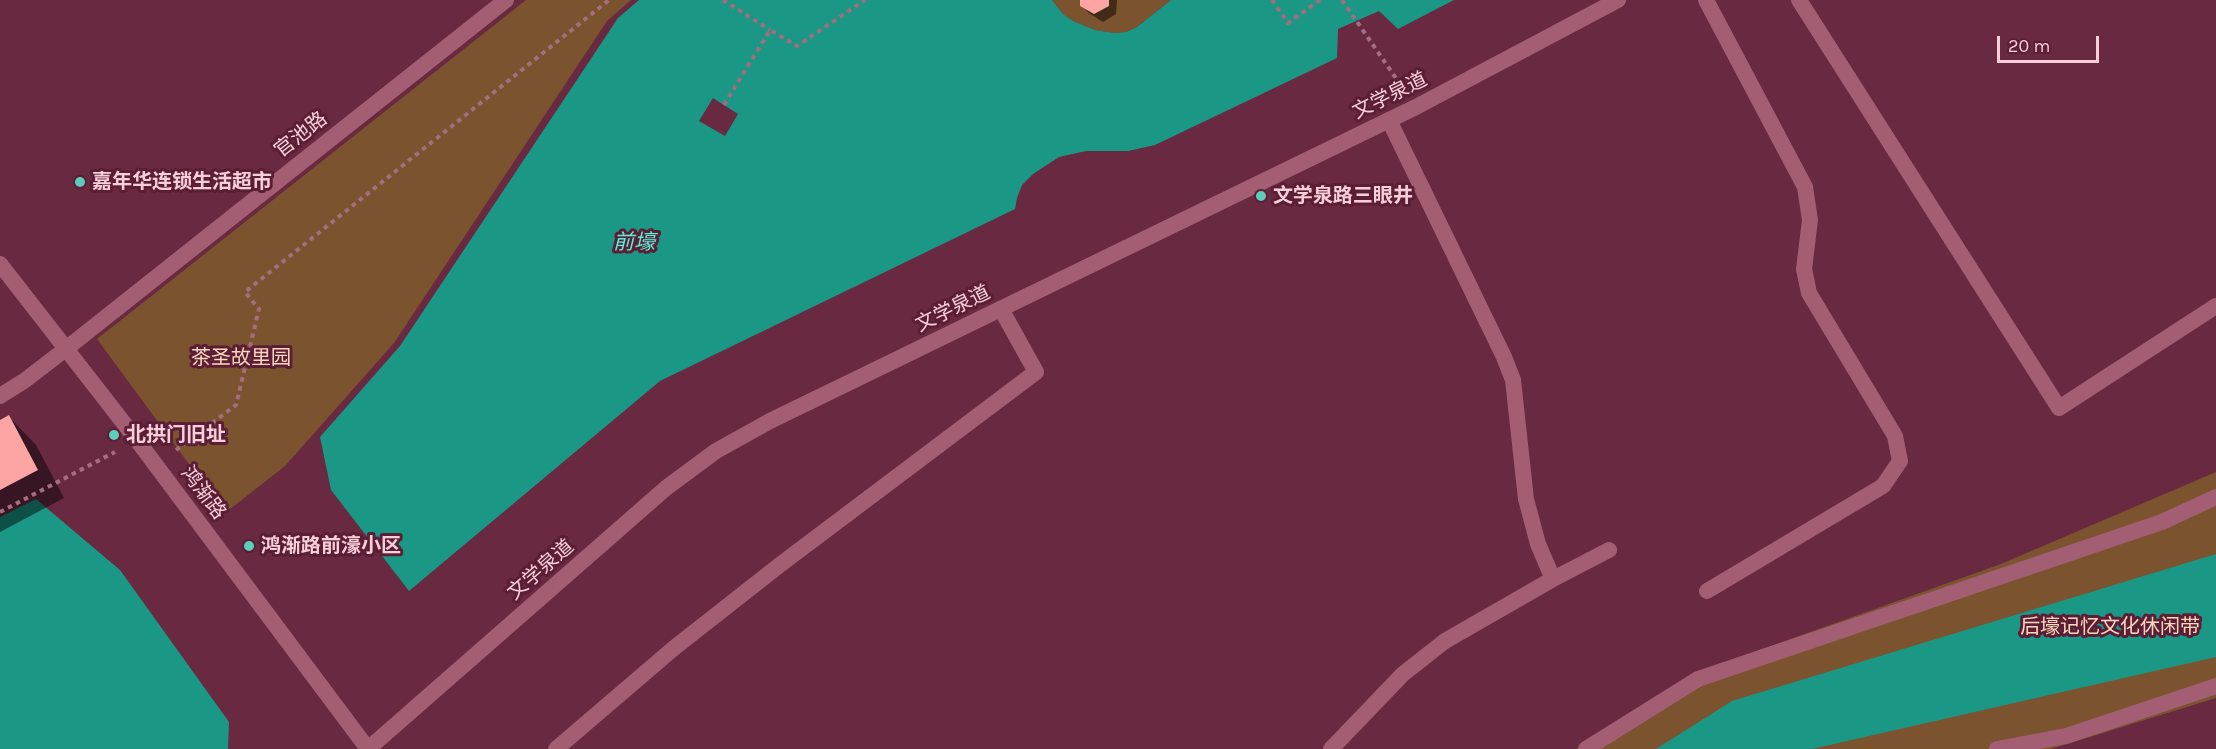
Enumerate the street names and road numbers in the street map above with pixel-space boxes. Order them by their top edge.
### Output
street label: 文学泉道 [1349,68,1431,124]
street label: 官池路 [270,107,332,163]
street label: 文学泉道 [912,281,994,337]
street label: 鸿渐路 [175,462,231,524]
street label: 文学泉道 [503,535,579,605]

